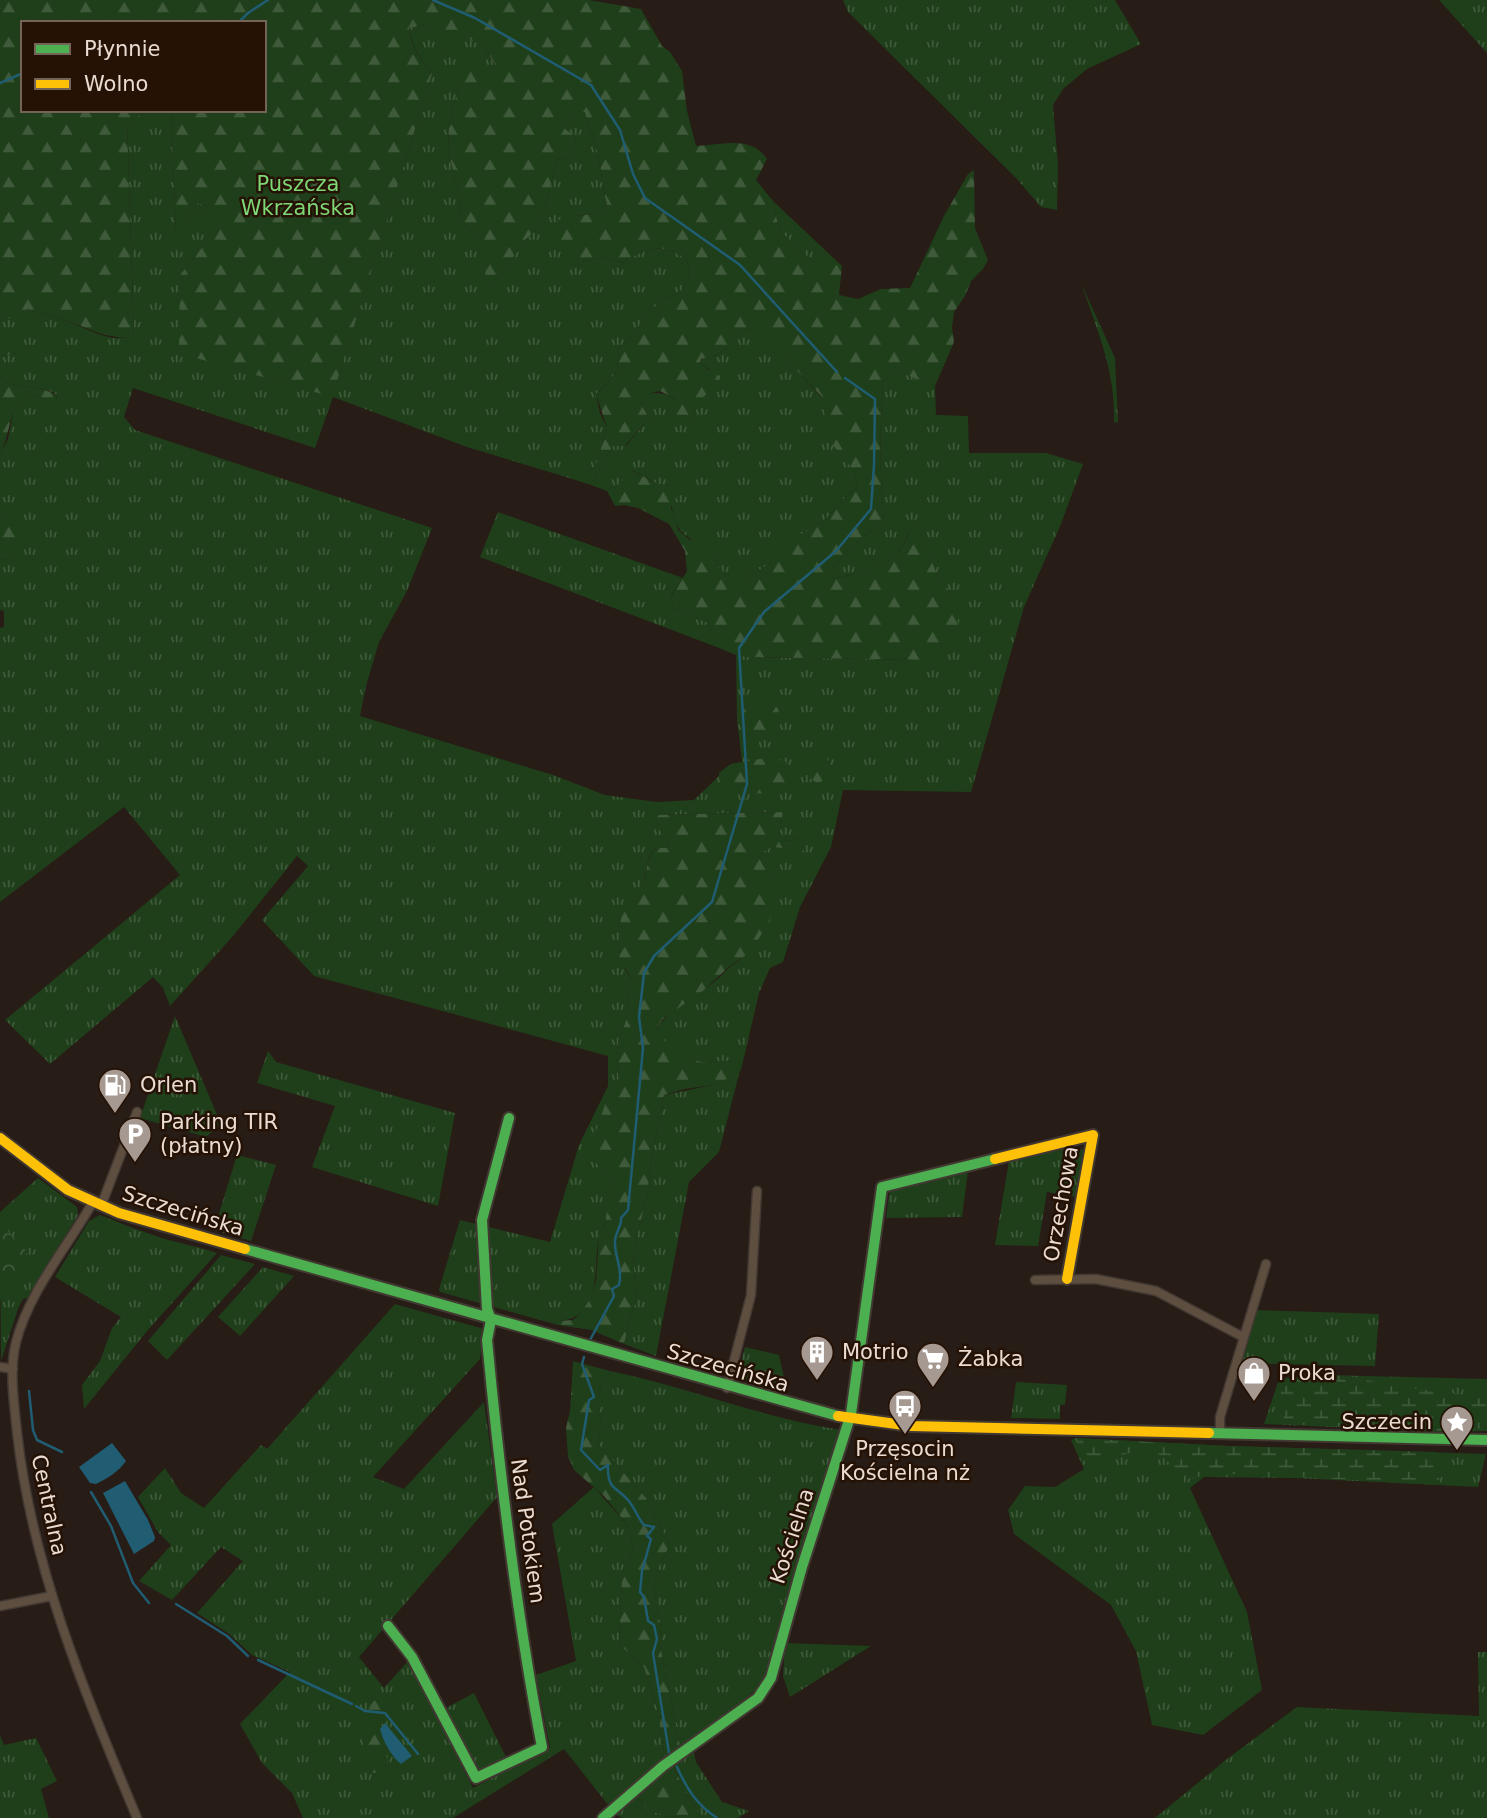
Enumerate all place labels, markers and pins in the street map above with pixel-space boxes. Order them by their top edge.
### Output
fuel station icon: Orlen [96,1066,134,1115]
place label: Orlen [140,1073,197,1097]
place label: Parking TIR (płatny) [160,1110,278,1158]
parking icon: Parking TIR (płatny) [116,1115,154,1164]
building icon: Motrio [798,1333,836,1382]
place label: Motrio [842,1340,909,1364]
supermarket icon: Żabka [914,1340,952,1389]
place label: Żabka [958,1346,1023,1371]
shop icon: Proka [1235,1354,1273,1403]
place label: Proka [1278,1361,1336,1385]
bus stop icon: Przęsocin Kościelna nż [886,1387,924,1436]
place icon: Szczecin [1438,1403,1476,1452]
place label: Szczecin [1341,1410,1432,1434]
place label: Przęsocin Kościelna nż [840,1437,970,1485]

